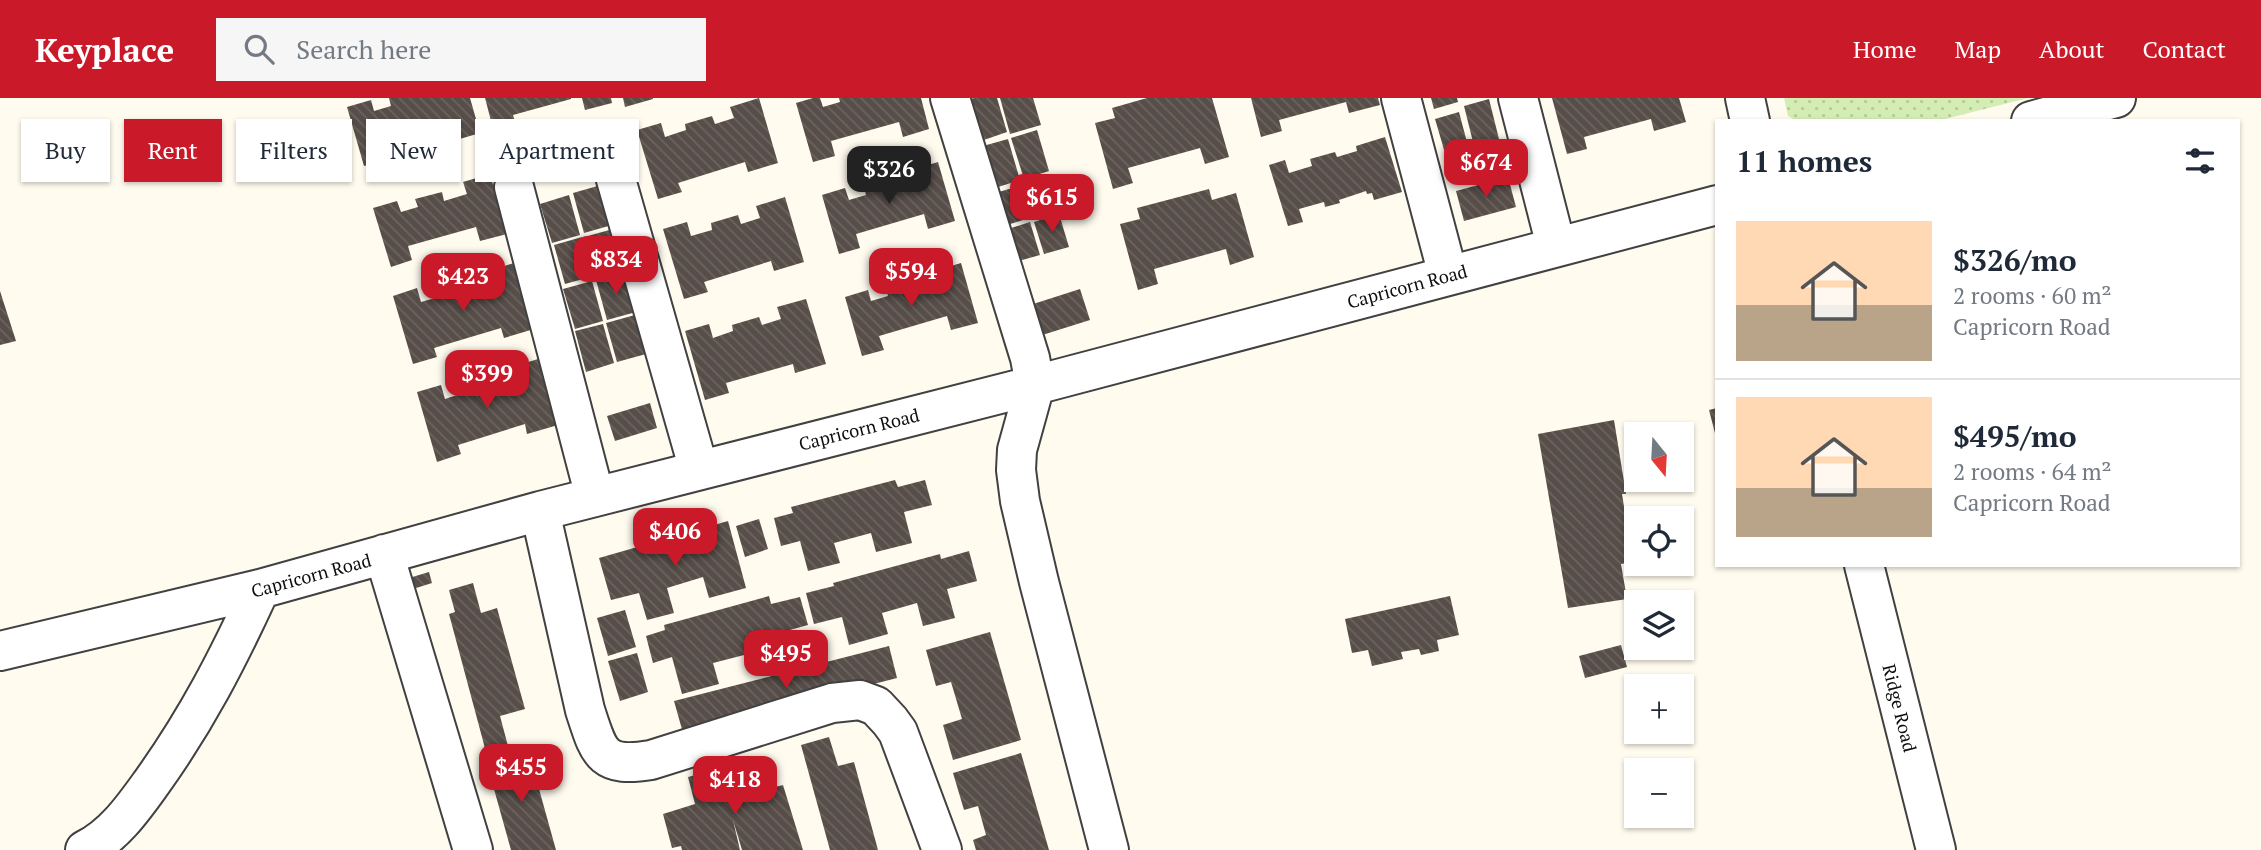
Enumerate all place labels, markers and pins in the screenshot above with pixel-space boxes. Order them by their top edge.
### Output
pin: $674 [1445,140,1527,199]
pin: $326 [848,146,930,206]
pin: $615 [1011,174,1093,234]
pin: $834 [575,236,657,296]
pin: $594 [870,248,952,308]
pin: $423 [422,254,504,313]
pin: $399 [446,350,528,410]
pin: $406 [634,508,716,568]
pin: $495 [745,630,827,690]
pin: $455 [480,744,562,804]
pin: $418 [694,756,776,816]

